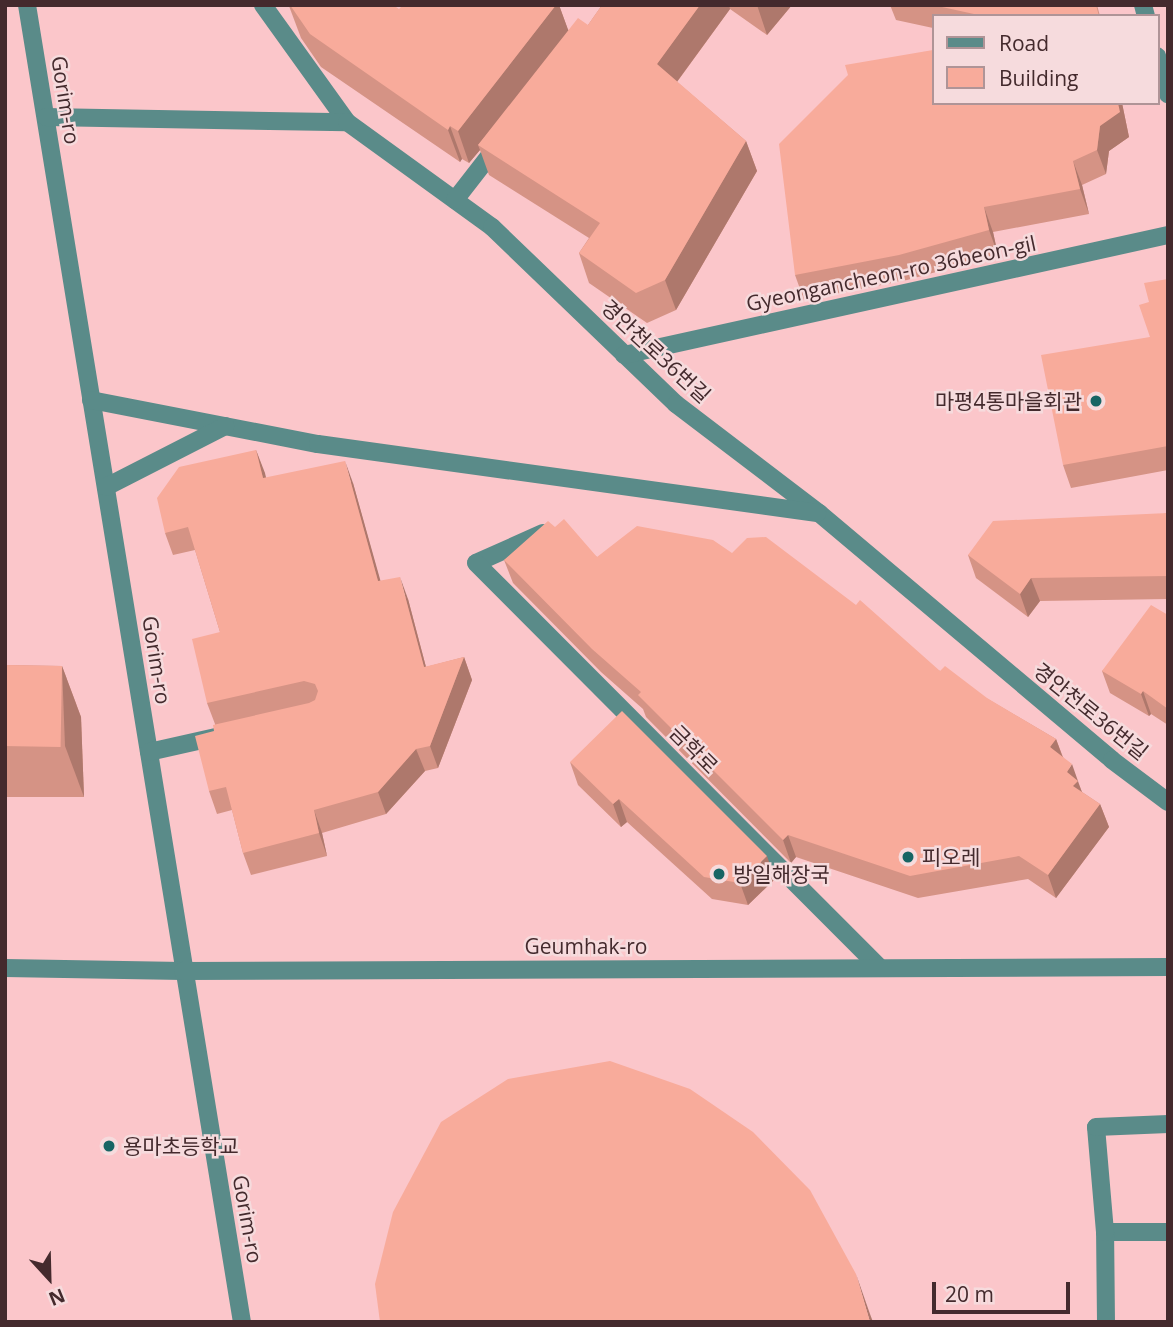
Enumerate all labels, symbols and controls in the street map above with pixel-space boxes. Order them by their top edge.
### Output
legend [932,14,1159,105]
text: Road [999,29,1049,57]
street label: Gorim-ro [47,54,85,146]
text: Building [999,64,1078,92]
street label: Gyeongancheon-ro 36beon-gil [744,230,1038,316]
street label: 경안천로36번길 [596,294,716,408]
place label: 마평4통마을회관 [935,388,1082,414]
marker: 마평4통마을회관 [1088,393,1104,409]
street label: Gorim-ro [138,614,176,706]
street label: 경안천로36번길 [1029,657,1153,765]
street label: 금학로 [665,720,723,778]
place label: 피오레 [922,844,980,870]
marker: 피오레 [900,849,916,865]
place label: 방일해장국 [733,861,830,887]
marker: 방일해장국 [711,866,727,882]
street label: Geumhak-ro [525,933,647,959]
place label: 용마초등학교 [123,1133,239,1159]
marker: 용마초등학교 [101,1138,117,1154]
street label: Gorim-ro [228,1173,268,1265]
north arrow [14,1243,84,1313]
scale bar [935,1268,1073,1312]
text: 20 m [945,1280,994,1308]
text: N [45,1283,69,1312]

